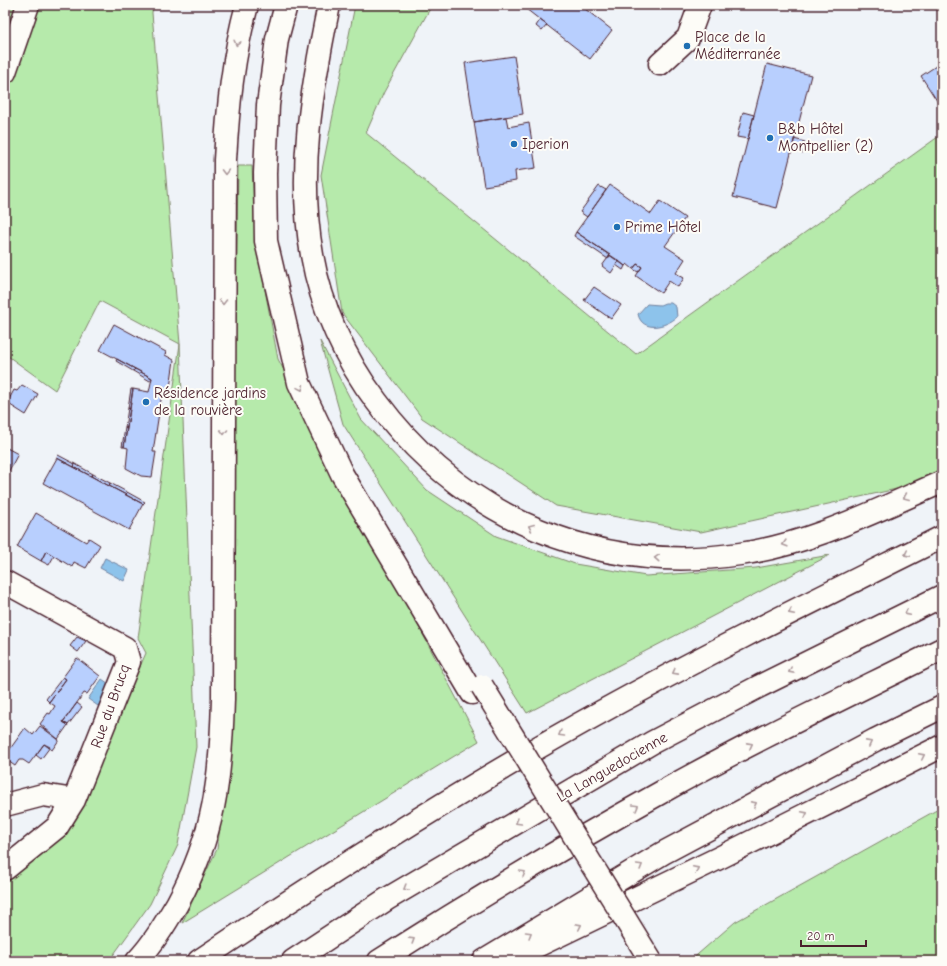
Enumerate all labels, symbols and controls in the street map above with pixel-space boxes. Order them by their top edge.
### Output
place label: Place de la Méditerranée [695,28,781,63]
one-way arrow [234,40,242,46]
marker: Place de la Méditerranée [682,41,692,51]
place label: B&b Hôtel Montpellier (2) [778,120,873,155]
marker: B&b Hôtel Montpellier (2) [765,133,775,143]
place label: Iperion [522,135,569,153]
marker: Iperion [509,139,519,149]
one-way arrow [220,169,229,175]
place label: Prime Hôtel [625,218,701,236]
marker: Prime Hôtel [612,222,622,232]
one-way arrow [219,299,227,305]
one-way arrow [296,383,304,391]
place label: Résidence jardins de la rouvière [154,384,266,419]
marker: Résidence jardins de la rouvière [141,397,151,407]
one-way arrow [220,429,228,435]
one-way arrow [903,492,911,500]
one-way arrow [527,524,535,532]
one-way arrow [782,539,789,548]
one-way arrow [904,549,911,557]
one-way arrow [653,553,660,562]
one-way arrow [787,607,795,615]
one-way arrow [904,608,911,616]
street label: Rue du Brucq [87,662,133,750]
one-way arrow [787,666,795,674]
one-way arrow [672,667,679,674]
street label: La Languedocienne [554,728,671,806]
one-way arrow [558,730,565,737]
one-way arrow [865,740,872,748]
one-way arrow [746,743,753,750]
one-way arrow [917,753,925,761]
one-way arrow [750,801,757,809]
one-way arrow [632,804,639,812]
one-way arrow [801,812,809,819]
one-way arrow [515,817,522,824]
one-way arrow [636,864,643,871]
one-way arrow [692,866,699,874]
one-way arrow [519,870,526,877]
one-way arrow [403,884,410,891]
scale bar [801,922,866,948]
one-way arrow [575,923,582,931]
text: 20 m [807,929,835,943]
one-way arrow [525,931,532,938]
one-way arrow [408,937,415,945]

